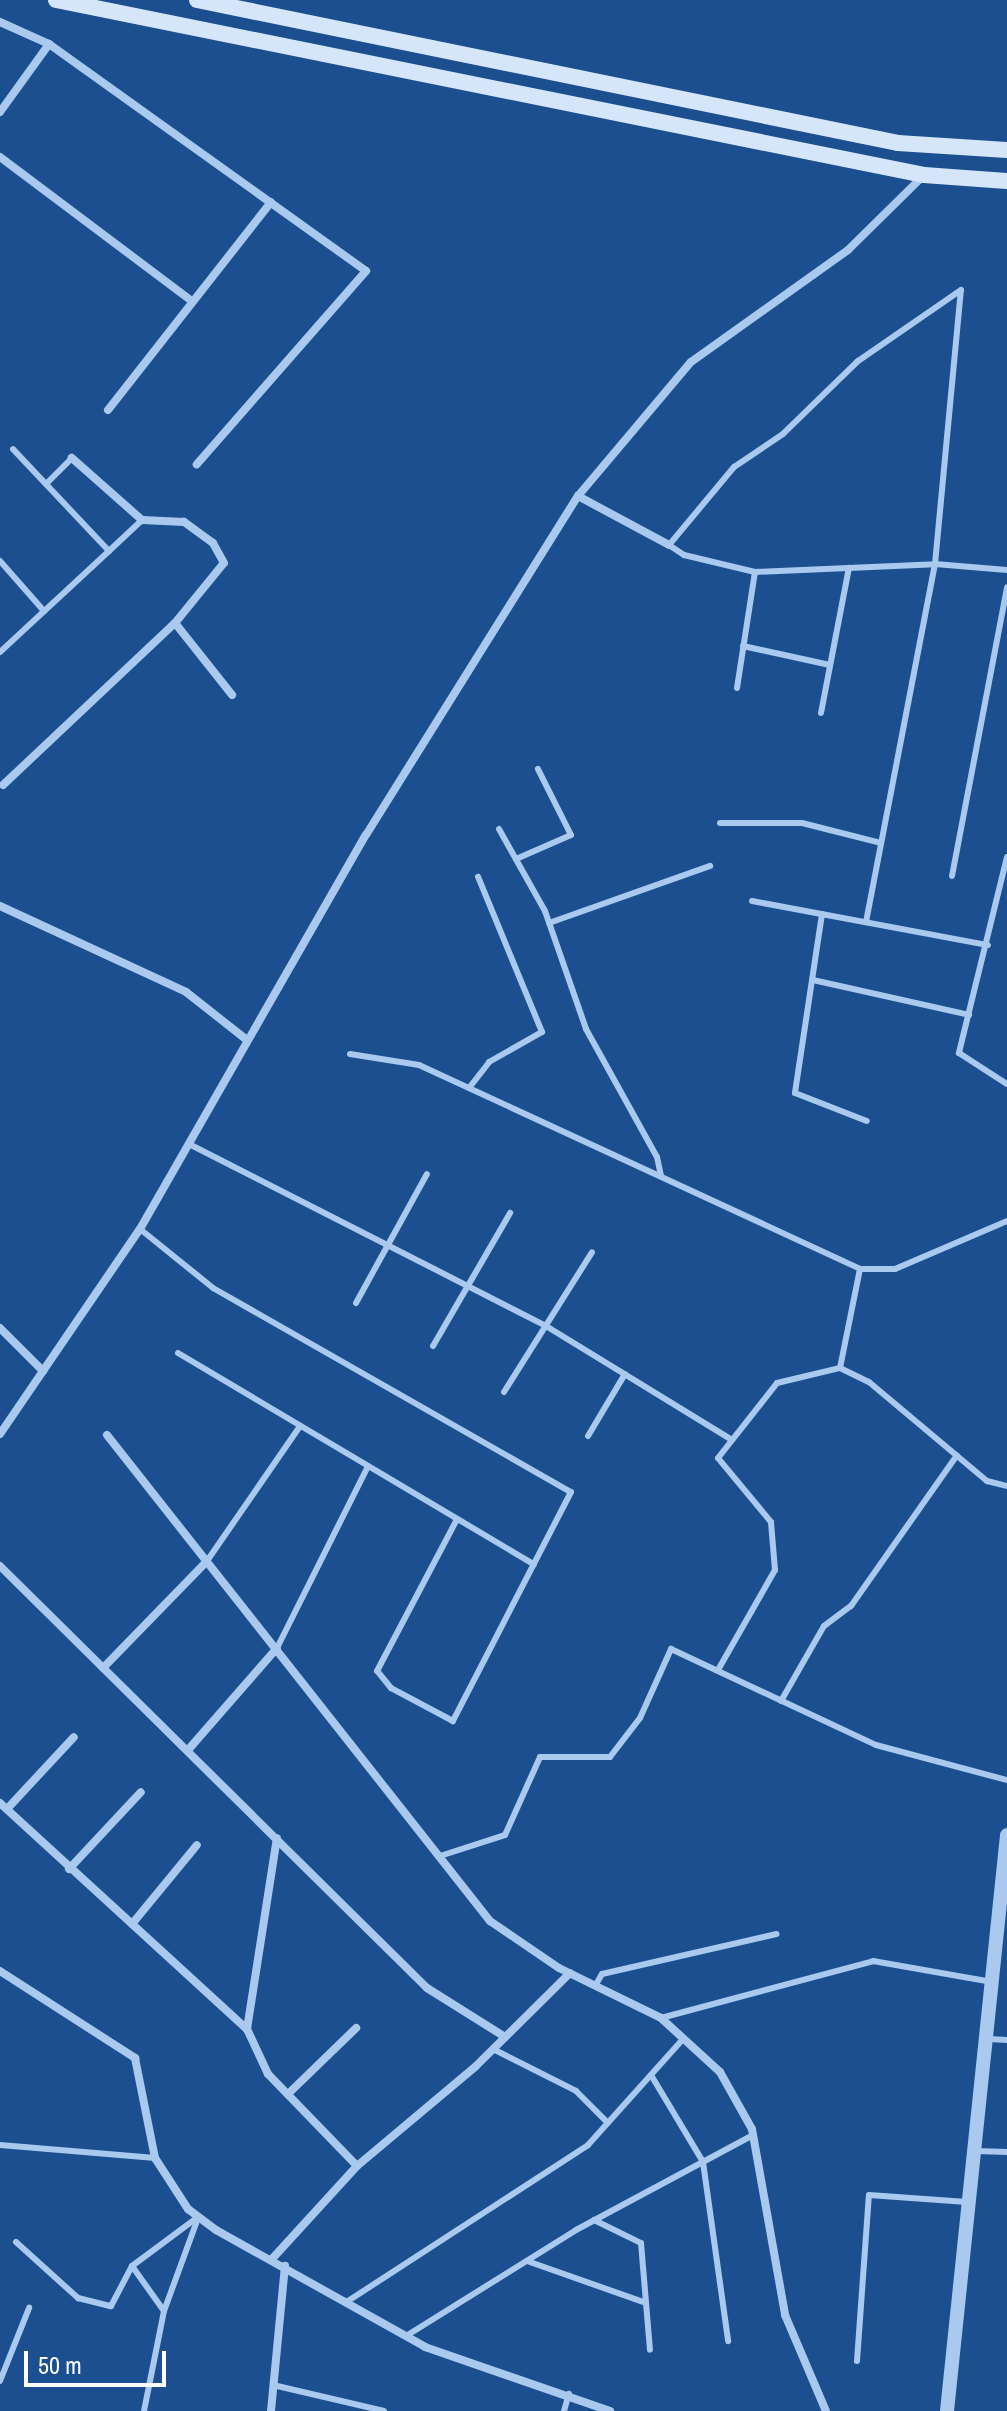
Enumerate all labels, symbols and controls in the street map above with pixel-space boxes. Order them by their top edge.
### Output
scale bar [28,2335,170,2385]
text: 50 m [38,2349,82,2381]

